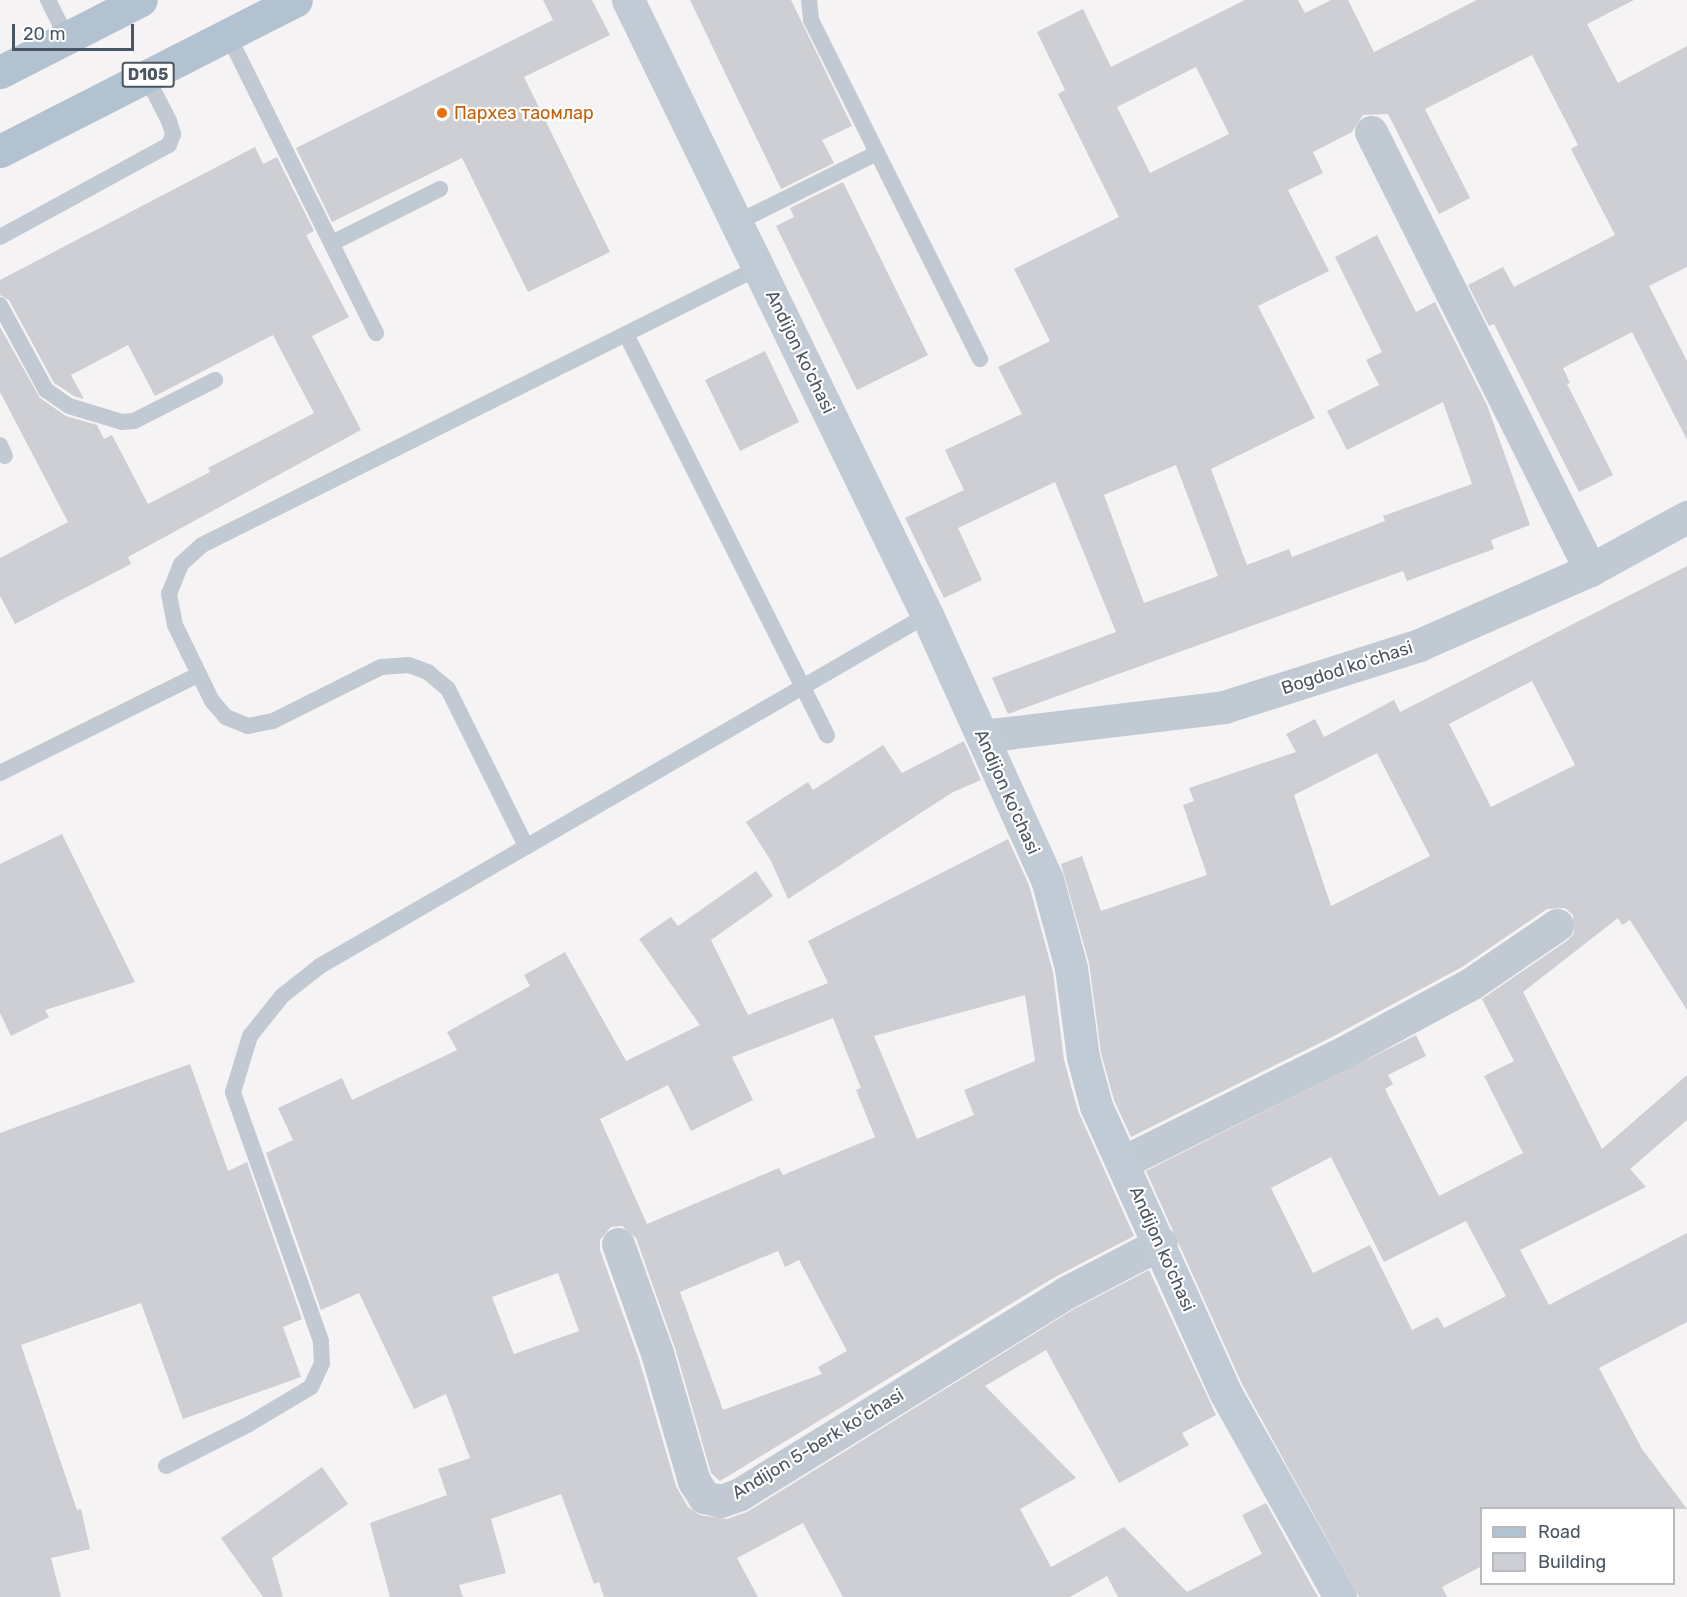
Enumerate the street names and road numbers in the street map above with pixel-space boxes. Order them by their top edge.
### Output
road number: D105 [121,62,175,88]
street label: Andijon ko'chasi [761,287,839,417]
street label: Bogdod koʻchasi [1279,637,1415,699]
street label: Andijon ko'chasi [970,726,1044,858]
street label: Andijon ko'chasi [1125,1183,1199,1315]
street label: Аndijon 5-berk koʻchasi [728,1384,908,1504]

